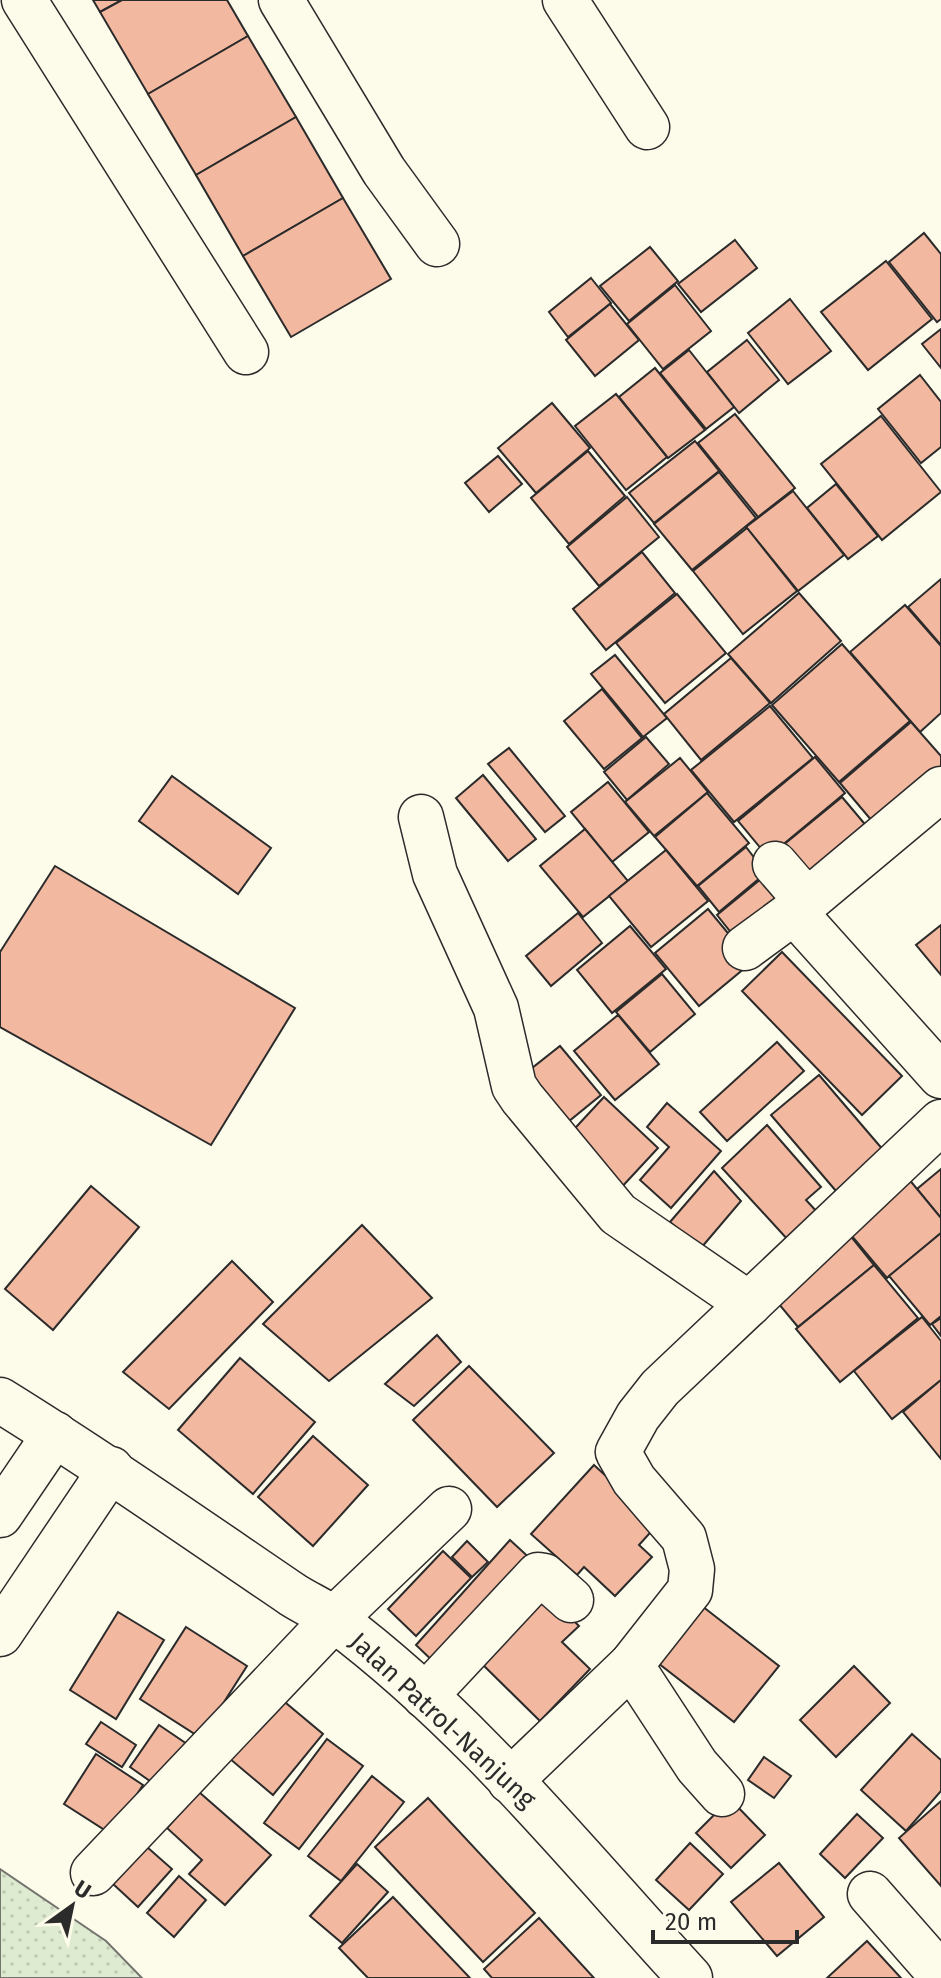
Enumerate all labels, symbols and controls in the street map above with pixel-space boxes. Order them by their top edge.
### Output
street label: Jalan Patrol-Nanjung [343,1626,543,1815]
north arrow [32,1866,112,1946]
text: U [69,1874,96,1905]
scale bar [653,1894,797,1944]
text: 20 m [665,1908,717,1936]

